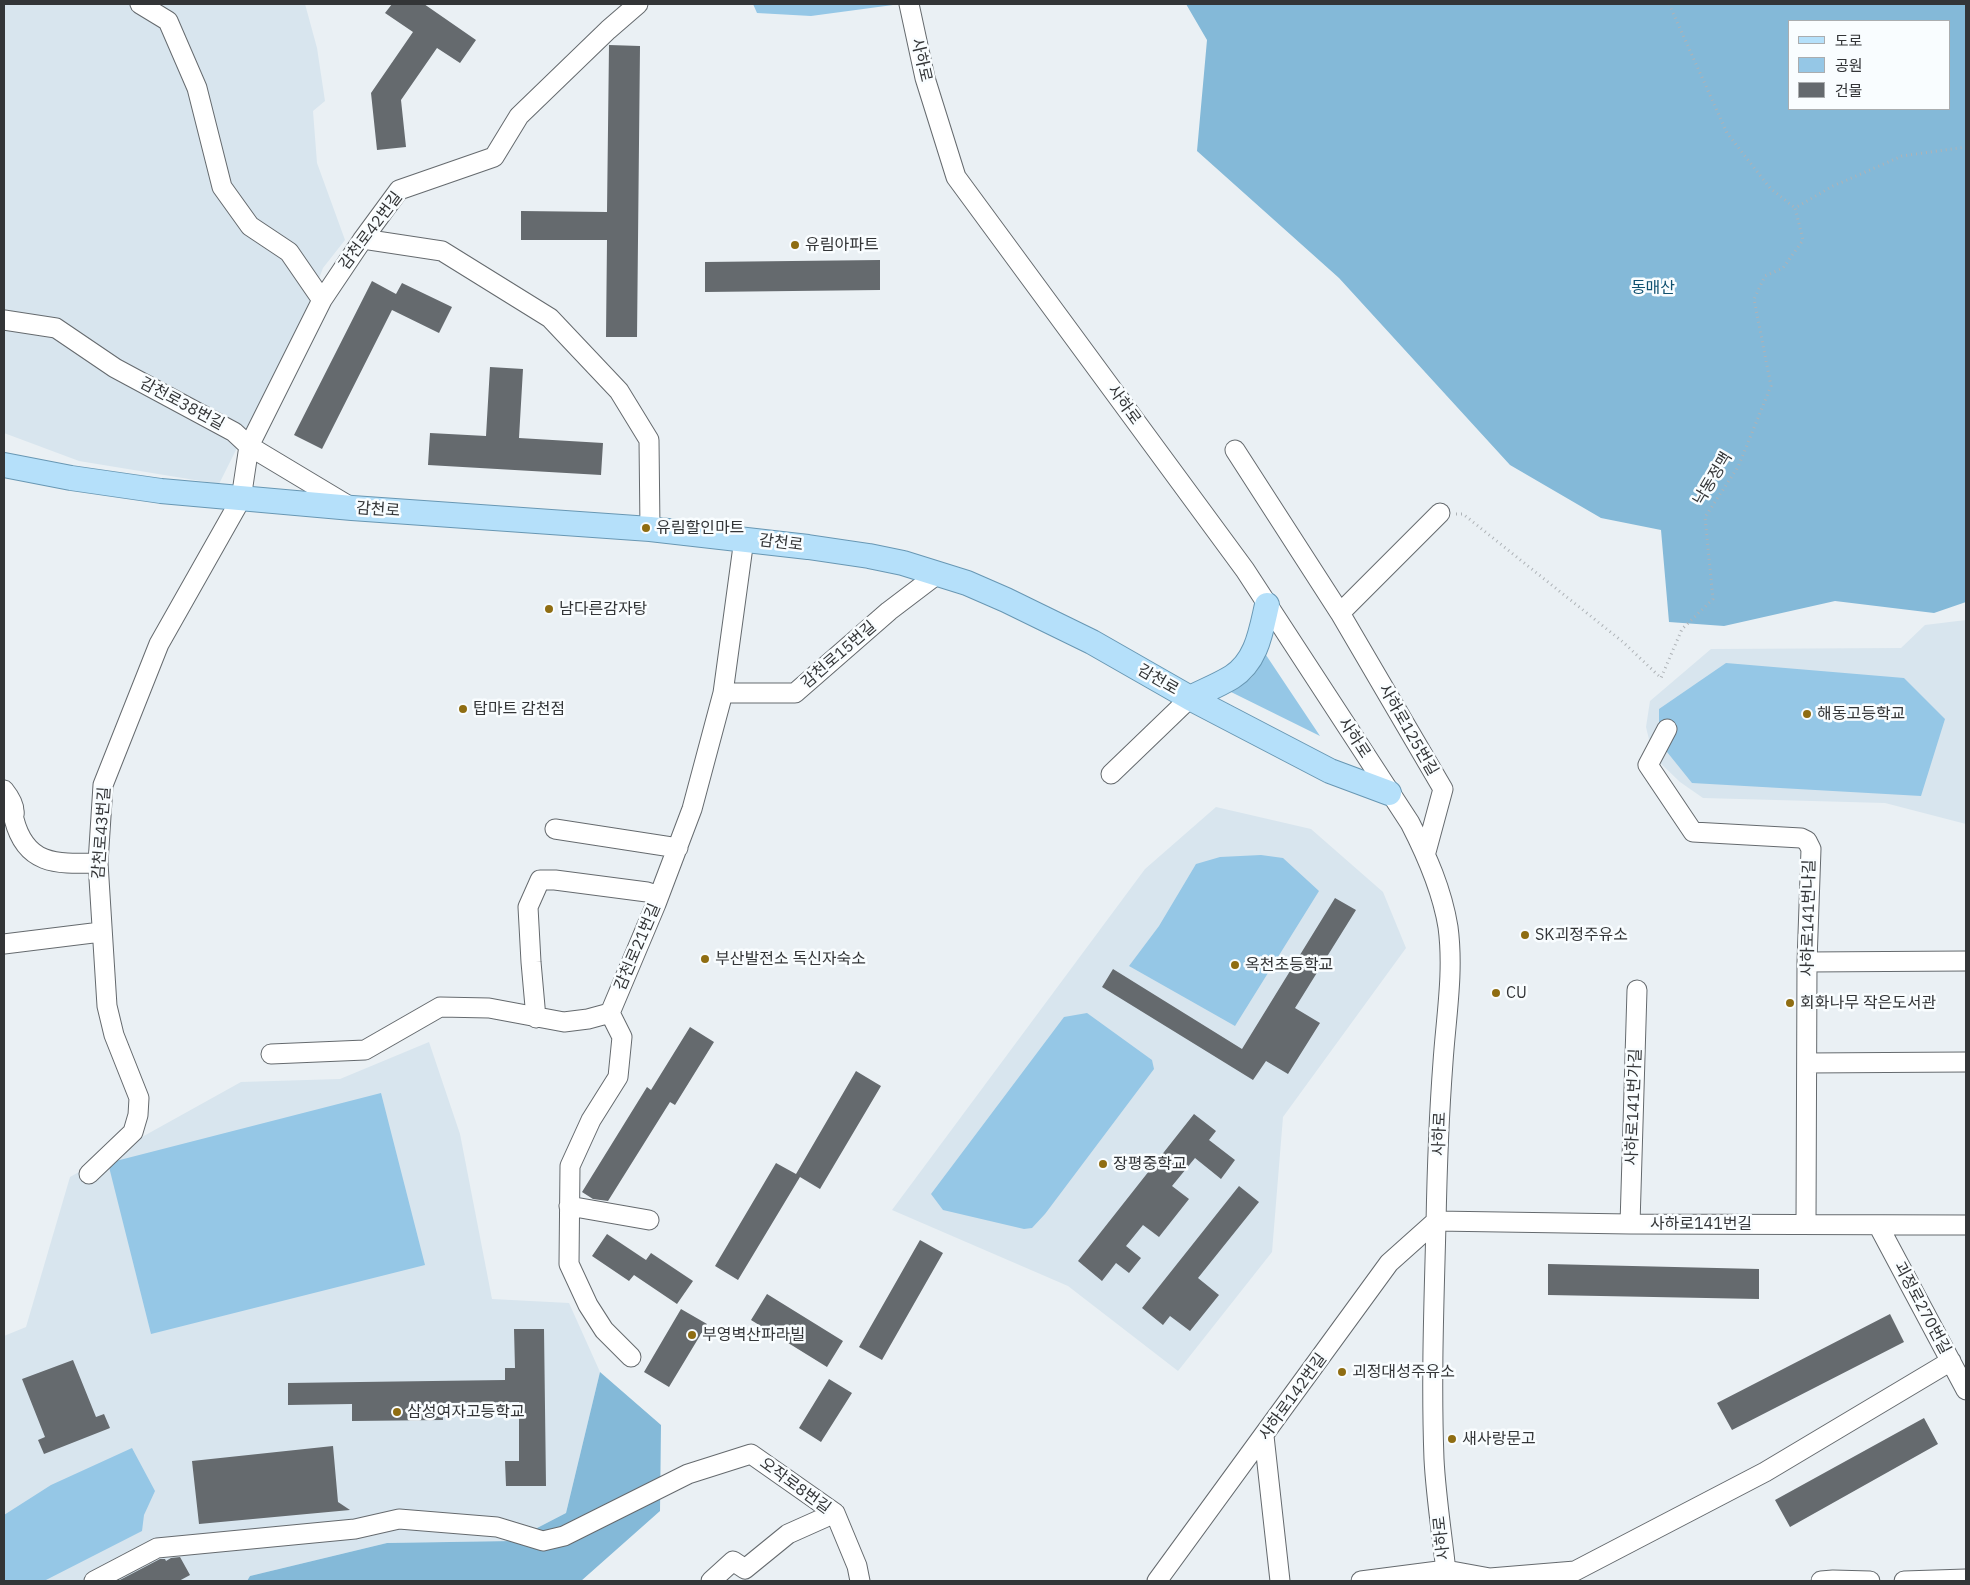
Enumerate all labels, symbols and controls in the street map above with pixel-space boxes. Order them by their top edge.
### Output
legend [1788,20,1950,110]
text: 도로 [1835,31,1863,50]
street label: 사하로 [907,36,935,84]
text: 공원 [1835,56,1863,75]
text: 건물 [1835,81,1863,100]
street label: 감천로42번길 [335,188,407,274]
place label: 유림아파트 [805,235,879,255]
marker: 유림아파트 [789,239,801,251]
park label: 동매산 [1631,278,1675,298]
street label: 감천로38번길 [137,374,227,434]
street label: 사하로 [1103,381,1145,429]
street label: 낙동정맥 [1690,449,1736,509]
street label: 감천로 [355,499,401,521]
place label: 유림할인마트 [656,518,744,538]
marker: 유림할인마트 [640,522,652,534]
street label: 감천로 [758,531,804,555]
place label: 남다른감자탕 [559,599,647,619]
marker: 남다른감자탕 [543,603,555,615]
street label: 감천로15번길 [798,617,880,693]
street label: 감천로 [1134,661,1182,699]
street label: 사하로125번길 [1374,681,1442,779]
place label: 탑마트 감천점 [473,699,565,719]
marker: 탑마트 감천점 [457,703,469,715]
place label: 해동고등학교 [1817,704,1905,724]
marker: 해동고등학교 [1801,708,1813,720]
street label: 사하로 [1334,714,1374,762]
street label: 감천로43번길 [89,786,115,880]
street label: 사하로141번나길 [1798,859,1820,977]
street label: 감천로21번길 [611,901,665,993]
place label: SK괴정주유소 [1535,925,1628,945]
marker: SK괴정주유소 [1519,929,1531,941]
place label: 부산발전소 독신자숙소 [715,949,866,969]
marker: 부산발전소 독신자숙소 [699,953,711,965]
place label: 옥천초등학교 [1245,955,1333,975]
marker: 옥천초등학교 [1229,959,1241,971]
place label: CU [1506,983,1527,1003]
marker: CU [1490,987,1502,999]
place label: 회화나무 작은도서관 [1800,993,1936,1013]
marker: 회화나무 작은도서관 [1784,997,1796,1009]
street label: 사하로141번가길 [1622,1048,1646,1166]
street label: 사하로 [1430,1112,1450,1156]
place label: 장평중학교 [1113,1154,1187,1174]
marker: 장평중학교 [1097,1158,1109,1170]
street label: 사하로141번길 [1650,1214,1752,1234]
street label: 괴정로270번길 [1889,1258,1955,1358]
place label: 부영벽산파라빌 [702,1325,805,1345]
marker: 부영벽산파라빌 [686,1329,698,1341]
street label: 사하로142번길 [1255,1350,1331,1444]
place label: 괴정대성주유소 [1352,1362,1455,1382]
marker: 괴정대성주유소 [1336,1366,1348,1378]
place label: 삼성여자고등학교 [407,1402,525,1422]
marker: 삼성여자고등학교 [391,1406,403,1418]
place label: 새사랑문고 [1462,1429,1536,1449]
marker: 새사랑문고 [1446,1433,1458,1445]
street label: 오작로8번길 [756,1454,834,1518]
street label: 사하로 [1430,1515,1454,1561]

